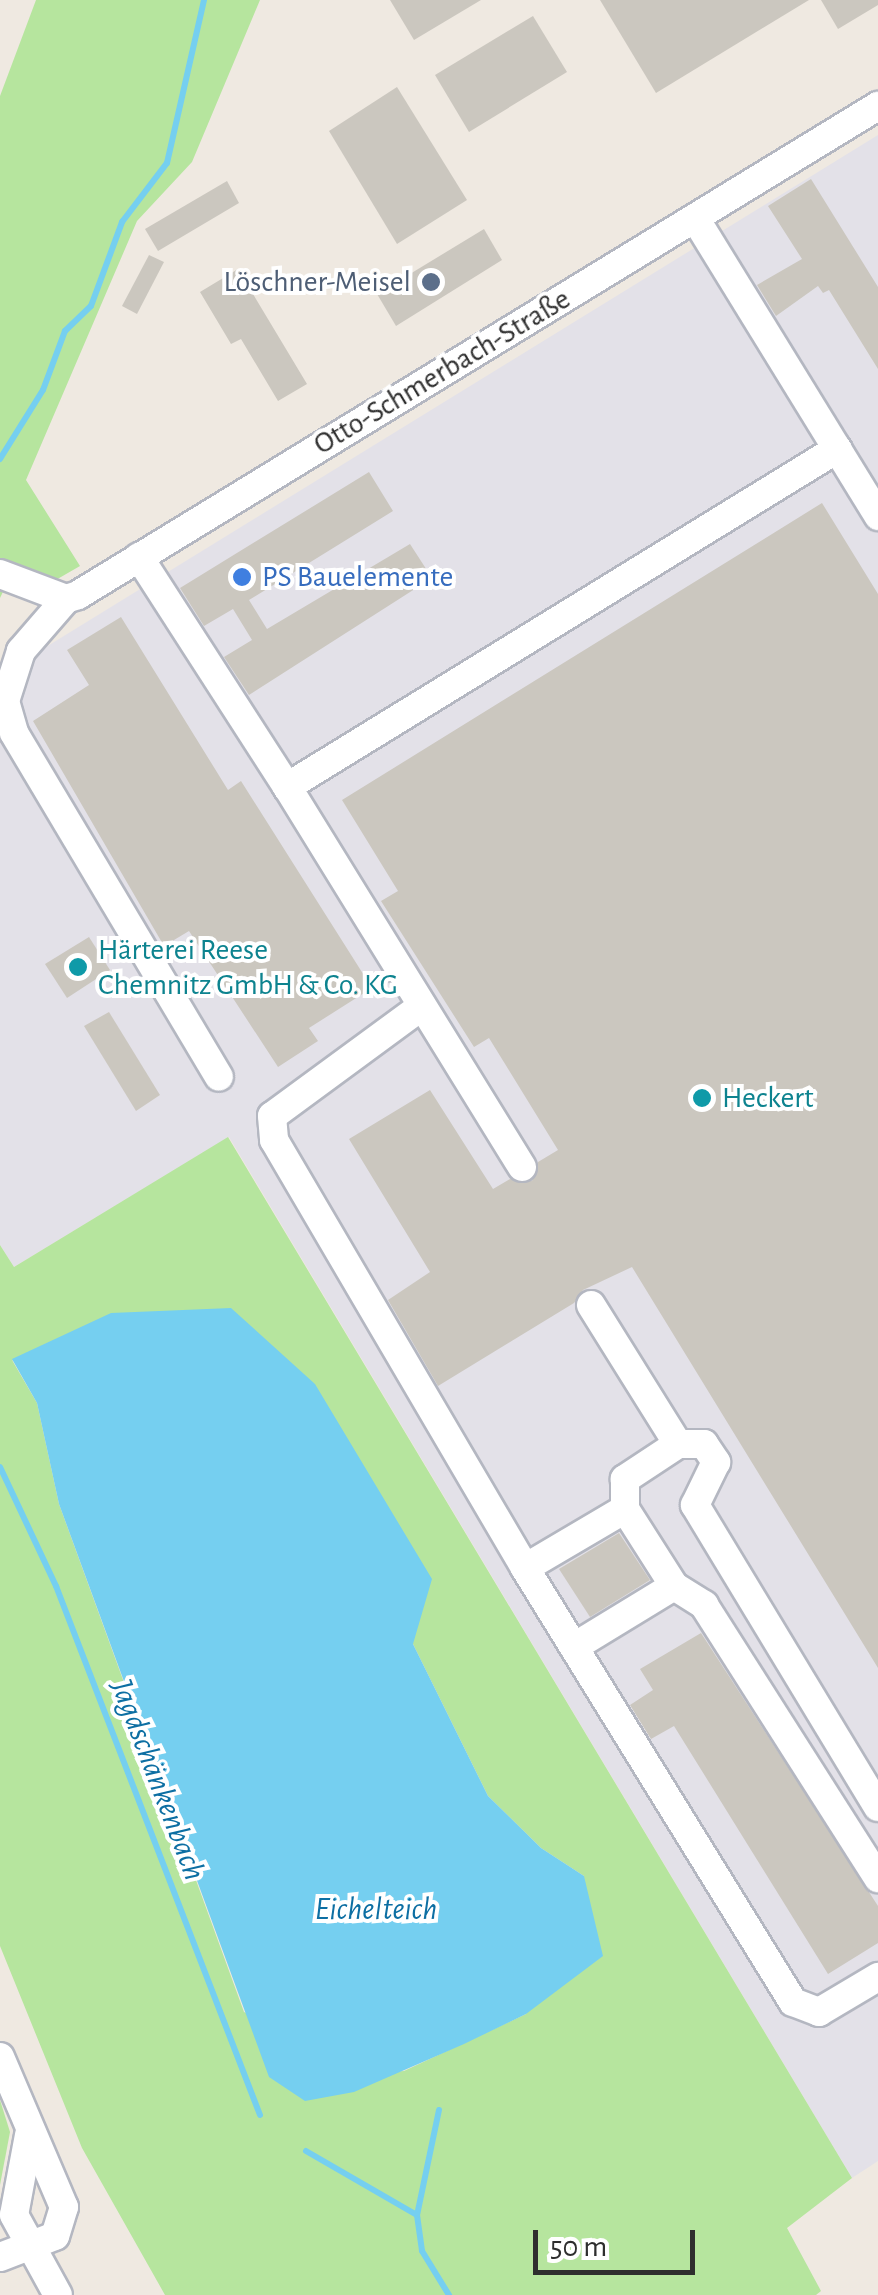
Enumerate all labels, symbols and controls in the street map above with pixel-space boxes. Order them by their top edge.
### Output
place label: Löschner-Meisel [223,264,411,300]
marker: Löschner-Meisel [420,271,442,293]
street label: Otto-Schmerbach-Straße [307,281,577,463]
place label: PS Bauelemente [262,559,453,595]
marker: PS Bauelemente [231,566,253,588]
place label: Härterei Reese Chemnitz GmbH & Co. KG [98,932,398,1002]
marker: Härterei Reese Chemnitz GmbH & Co. KG [67,956,89,978]
place label: Heckert [722,1080,814,1116]
marker: Heckert [691,1087,713,1109]
water label: Jagdschänkenbach [102,1674,214,1886]
water label: Eichelteich [315,1890,437,1928]
scale bar [538,2210,700,2272]
text: 50 m [550,2232,607,2262]

